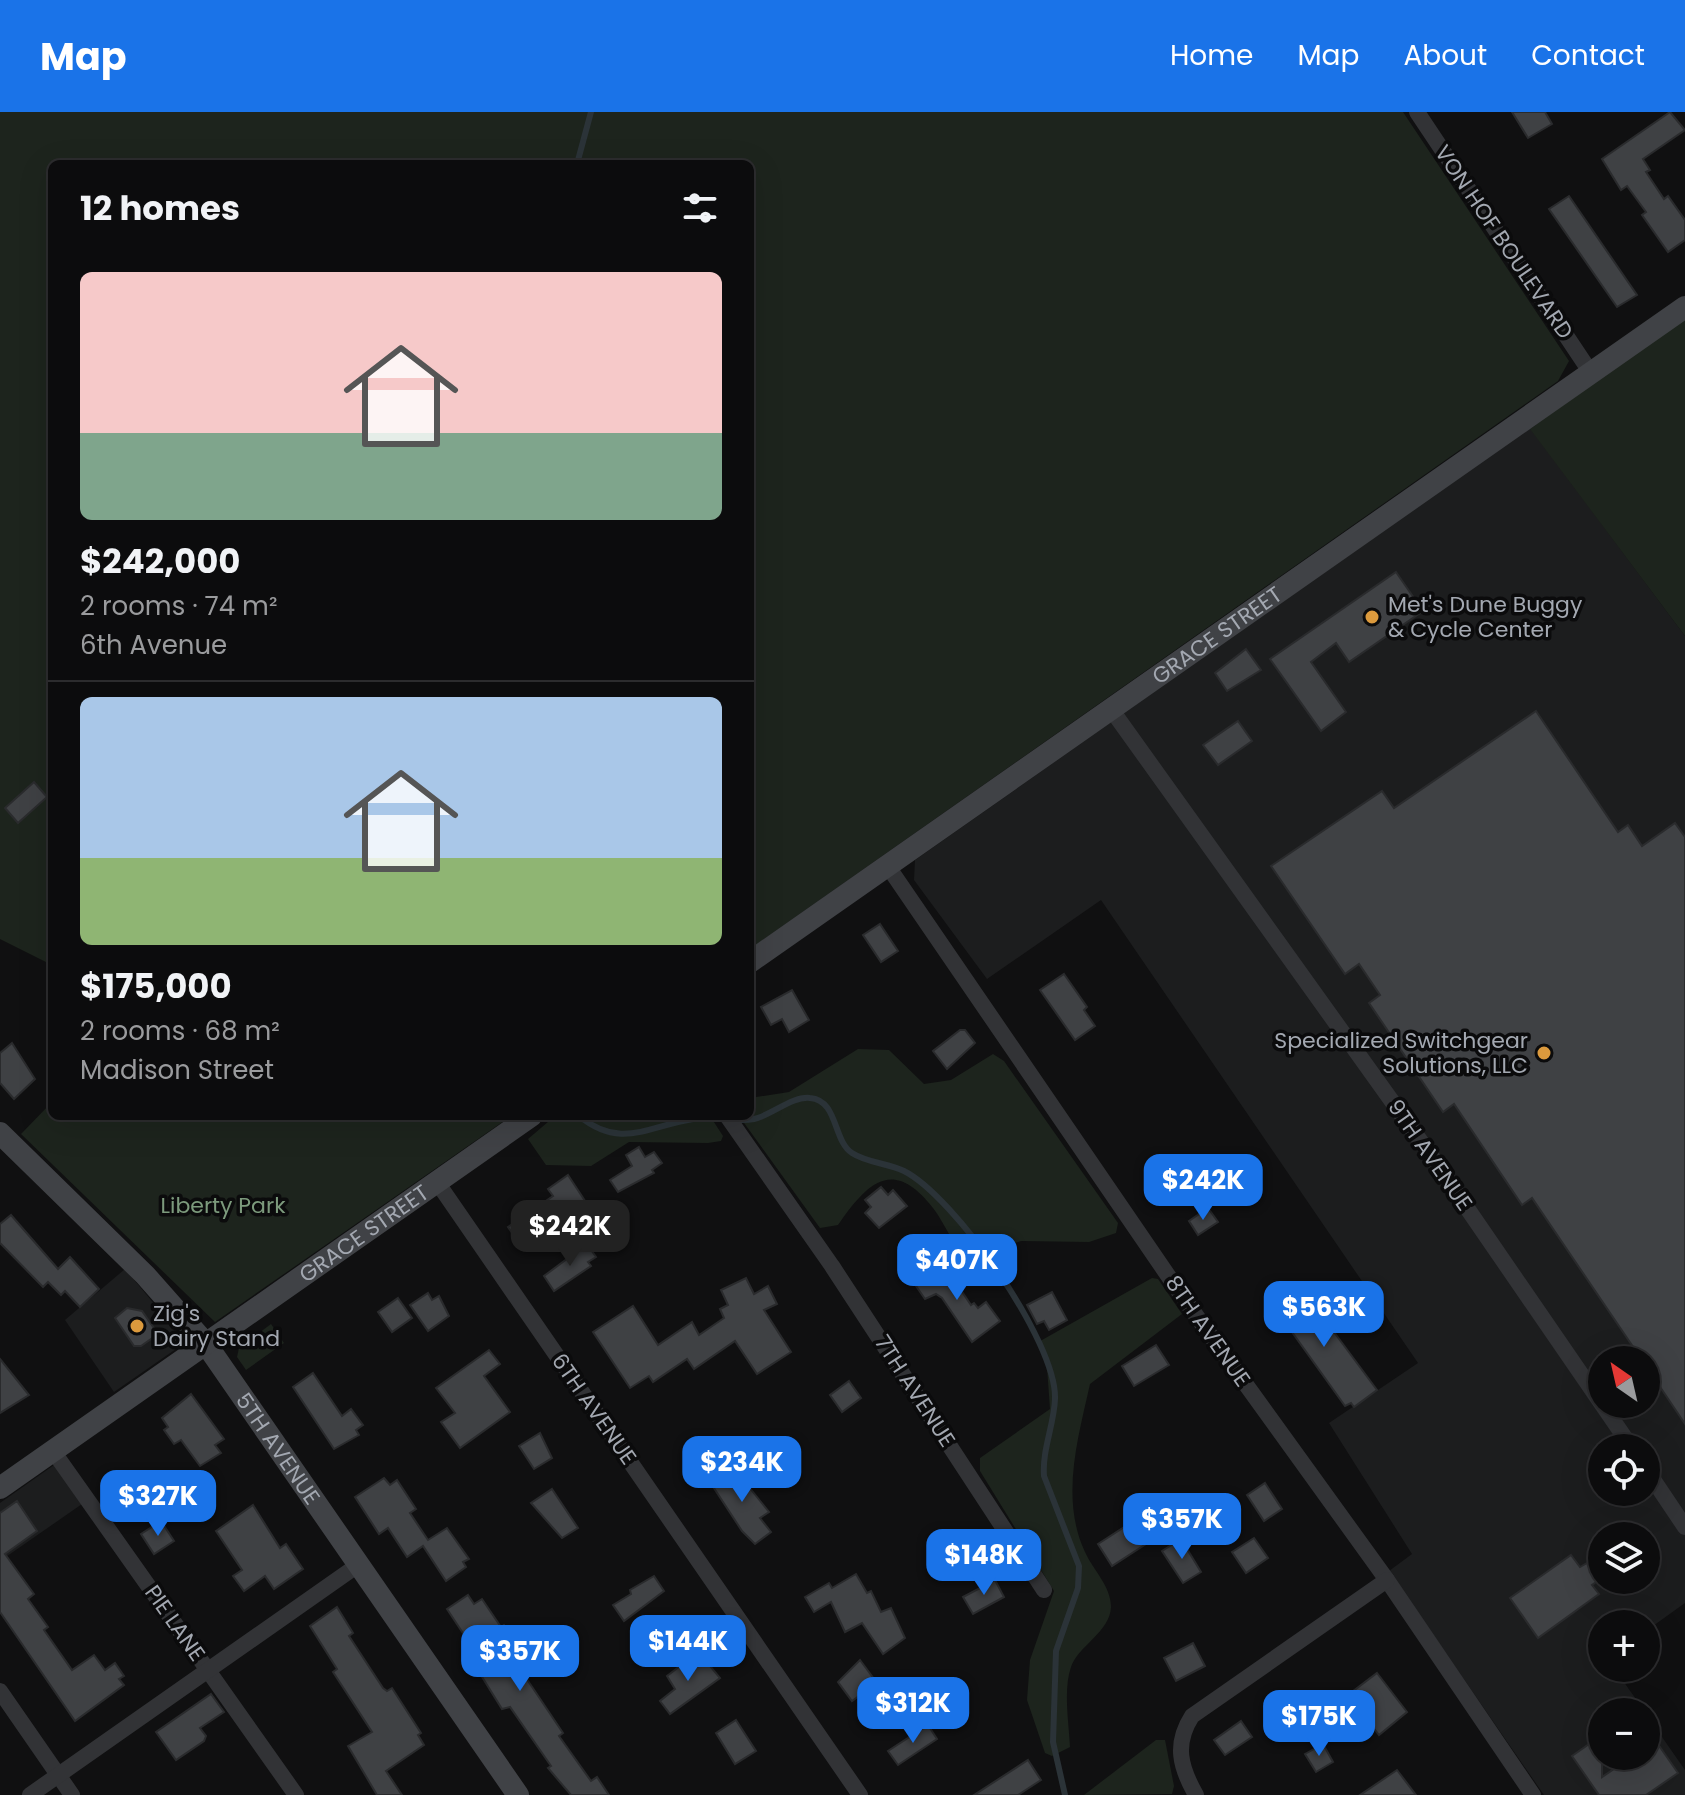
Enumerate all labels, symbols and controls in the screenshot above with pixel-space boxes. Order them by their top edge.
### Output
text: Map [40,30,127,83]
text: Home [1170,36,1253,75]
text: Map [1297,36,1359,75]
text: About [1403,36,1487,75]
text: Contact [1531,36,1645,75]
street label: VON HOF BOULEVARD [1427,139,1581,345]
text: 12 homes [80,184,240,232]
icon: filters [678,186,722,230]
icon: home [329,324,473,468]
text: $242,000 [80,537,240,585]
street label: GRACE STREET [1146,579,1288,691]
text: 2 rooms · 74 m² [80,588,277,624]
place label: Met's Dune Buggy & Cycle Center [1388,589,1583,645]
marker: Met's Dune Buggy & Cycle Center [1363,608,1381,626]
text: 6th Avenue [80,627,227,663]
icon: home [329,749,473,893]
text: $175,000 [80,962,232,1010]
text: 2 rooms · 68 m² [80,1013,280,1049]
place label: Specialized Switchgear Solutions, LLC [1274,1025,1528,1081]
marker: Specialized Switchgear Solutions, LLC [1535,1044,1553,1062]
text: Madison Street [80,1052,274,1088]
street label: 9TH AVENUE [1380,1093,1480,1217]
pin: $242K [1147,1154,1259,1222]
text: $242K [1162,1162,1244,1198]
street label: GRACE STREET [292,1177,435,1290]
park label: Liberty Park [160,1190,286,1221]
pin: $242K [514,1200,626,1268]
text: $242K [529,1208,611,1244]
pin: $407K [901,1234,1013,1302]
text: $407K [915,1242,999,1278]
street label: 8TH AVENUE [1158,1269,1258,1393]
pin: $563K [1268,1281,1380,1349]
text: $563K [1282,1289,1366,1325]
place label: Zig's Dairy Stand [153,1298,280,1354]
marker: Zig's Dairy Stand [128,1317,146,1335]
street label: 7TH AVENUE [867,1329,963,1453]
north arrow [1588,1346,1660,1418]
map controls [1588,1346,1660,1770]
street label: 6TH AVENUE [544,1347,644,1471]
street label: 5TH AVENUE [229,1386,328,1510]
button: locate [1588,1434,1660,1506]
pin: $234K [686,1436,798,1504]
text: $234K [700,1444,784,1480]
pin: $327K [102,1470,214,1538]
text: $327K [118,1478,198,1514]
pin: $357K [1126,1493,1238,1561]
text: $357K [1141,1501,1223,1537]
button: layers [1588,1522,1660,1594]
pin: $148K [928,1529,1040,1597]
text: $148K [944,1537,1024,1573]
street label: PIE LANE [138,1579,212,1667]
button: + [1588,1610,1660,1682]
pin: $144K [632,1615,744,1683]
text: $144K [648,1623,728,1659]
pin: $357K [464,1625,576,1693]
text: $357K [479,1633,561,1669]
pin: $312K [857,1677,969,1745]
text: $312K [875,1685,951,1721]
pin: $175K [1263,1690,1375,1758]
text: $175K [1281,1698,1357,1734]
button: − [1588,1698,1660,1770]

